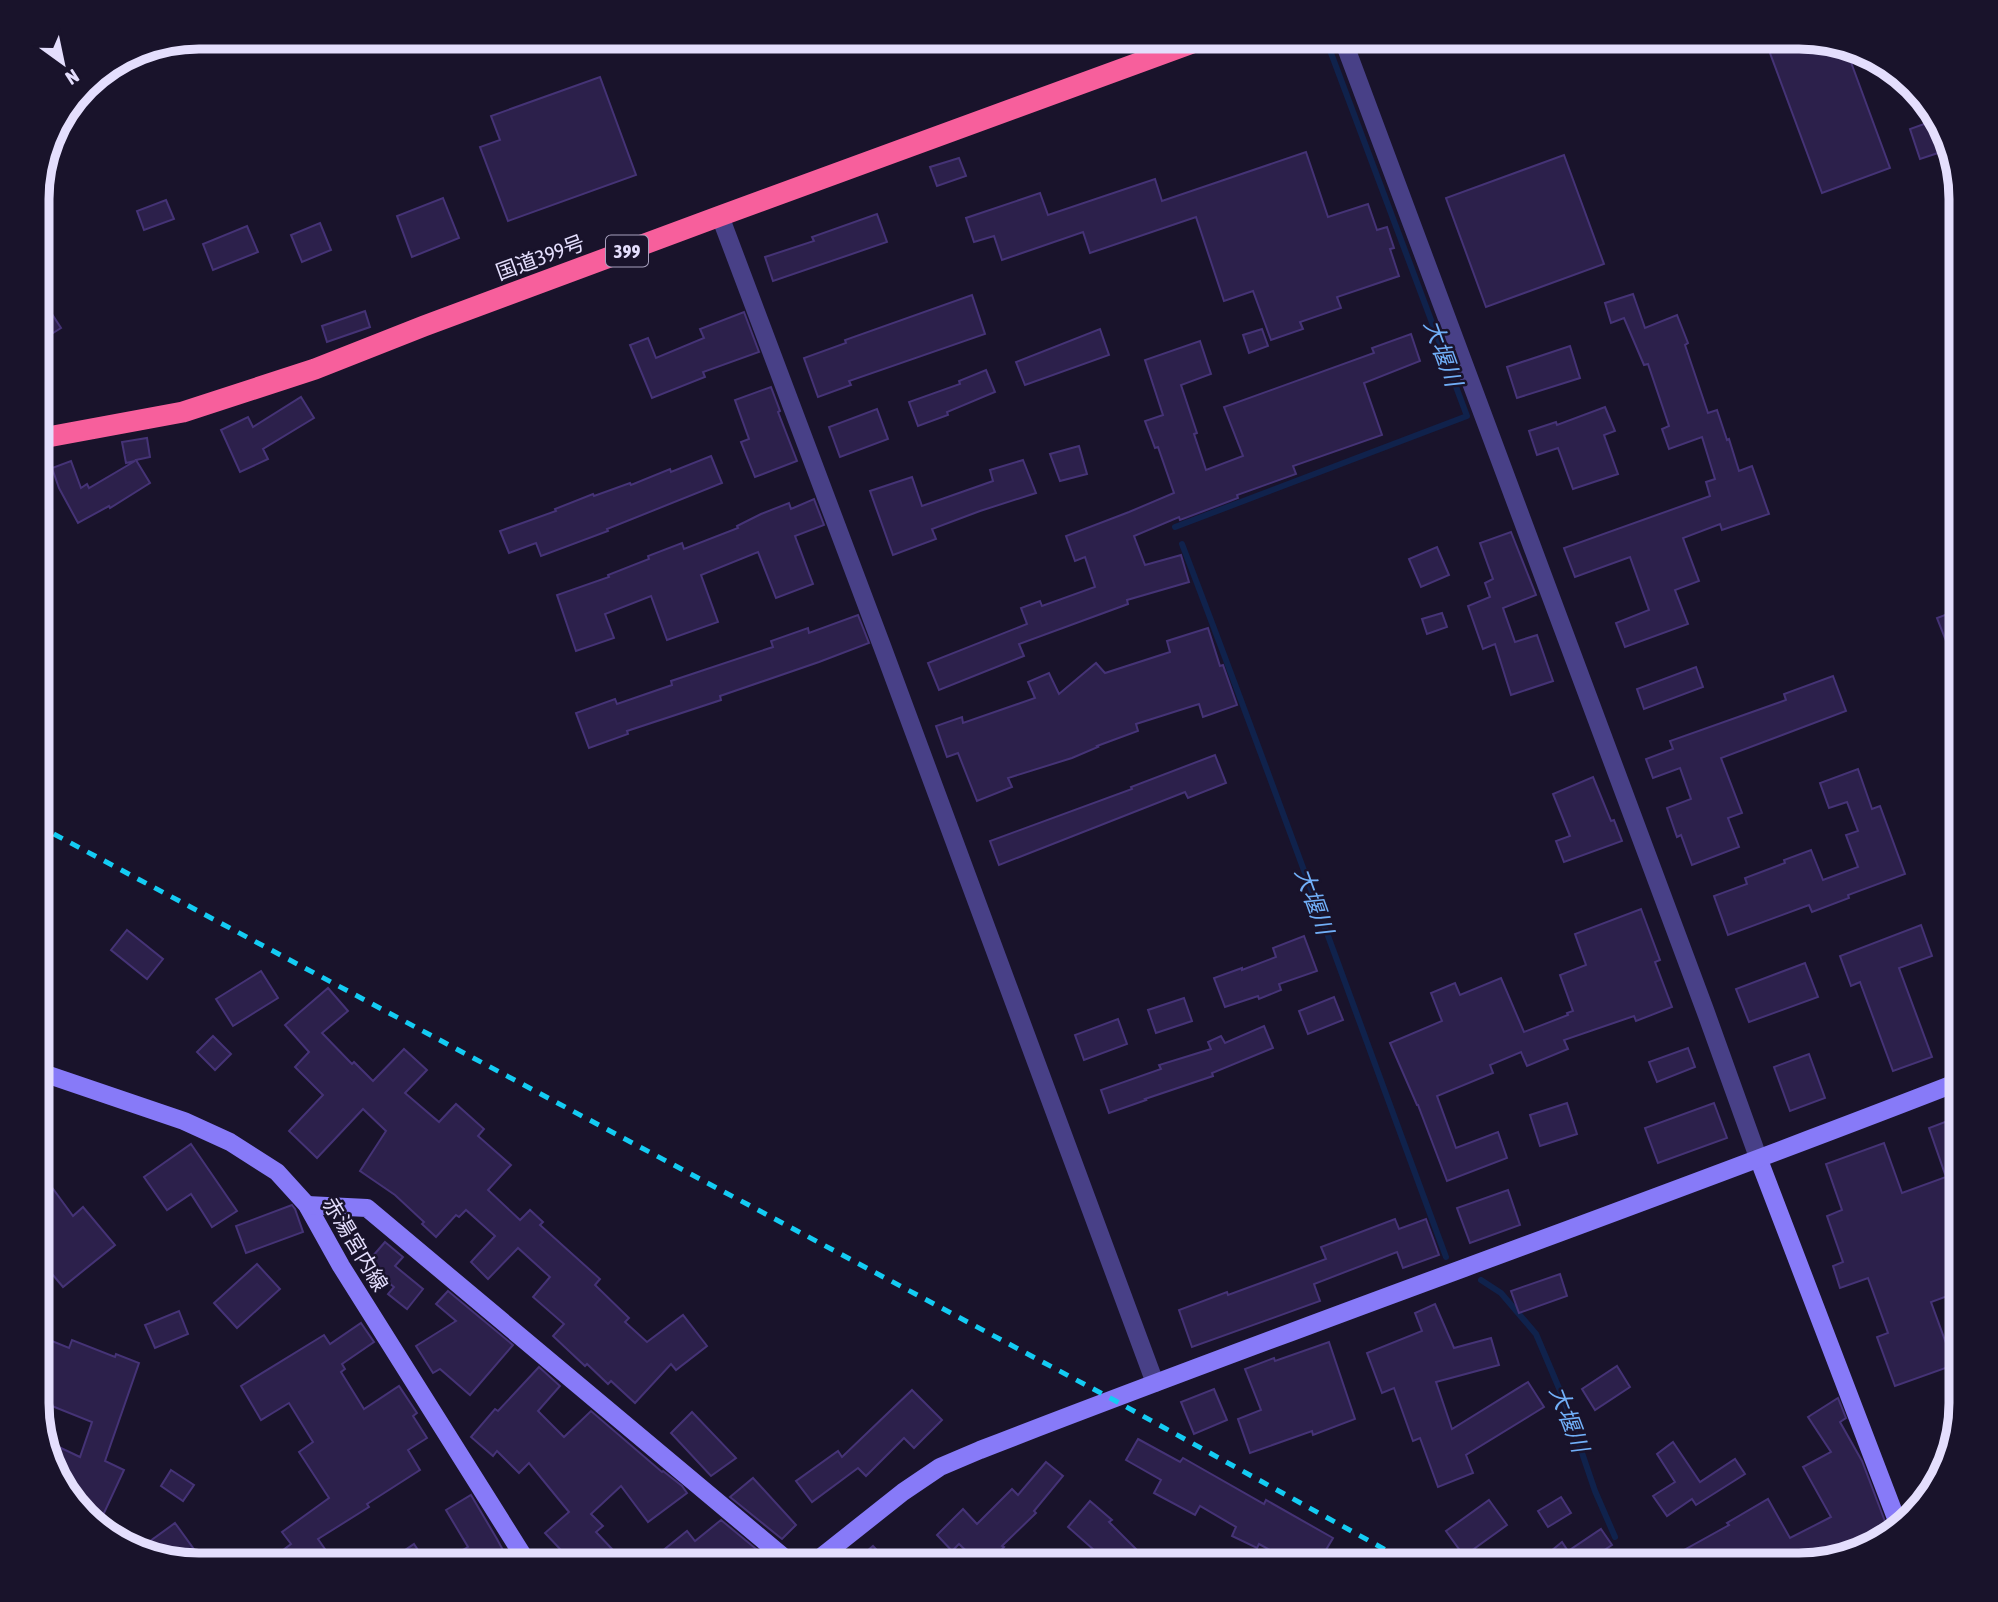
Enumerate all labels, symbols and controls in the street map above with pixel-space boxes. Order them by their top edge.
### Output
north arrow [28,28,98,98]
text: N [62,65,83,90]
street label: 国道399号 [492,230,588,284]
road number: 399 [606,235,648,266]
water label: 大堰川 [1419,316,1468,393]
water label: 大堰川 [1290,864,1339,941]
street label: 赤湯宮内線 [319,1193,393,1295]
water label: 大堰川 [1544,1382,1595,1459]

